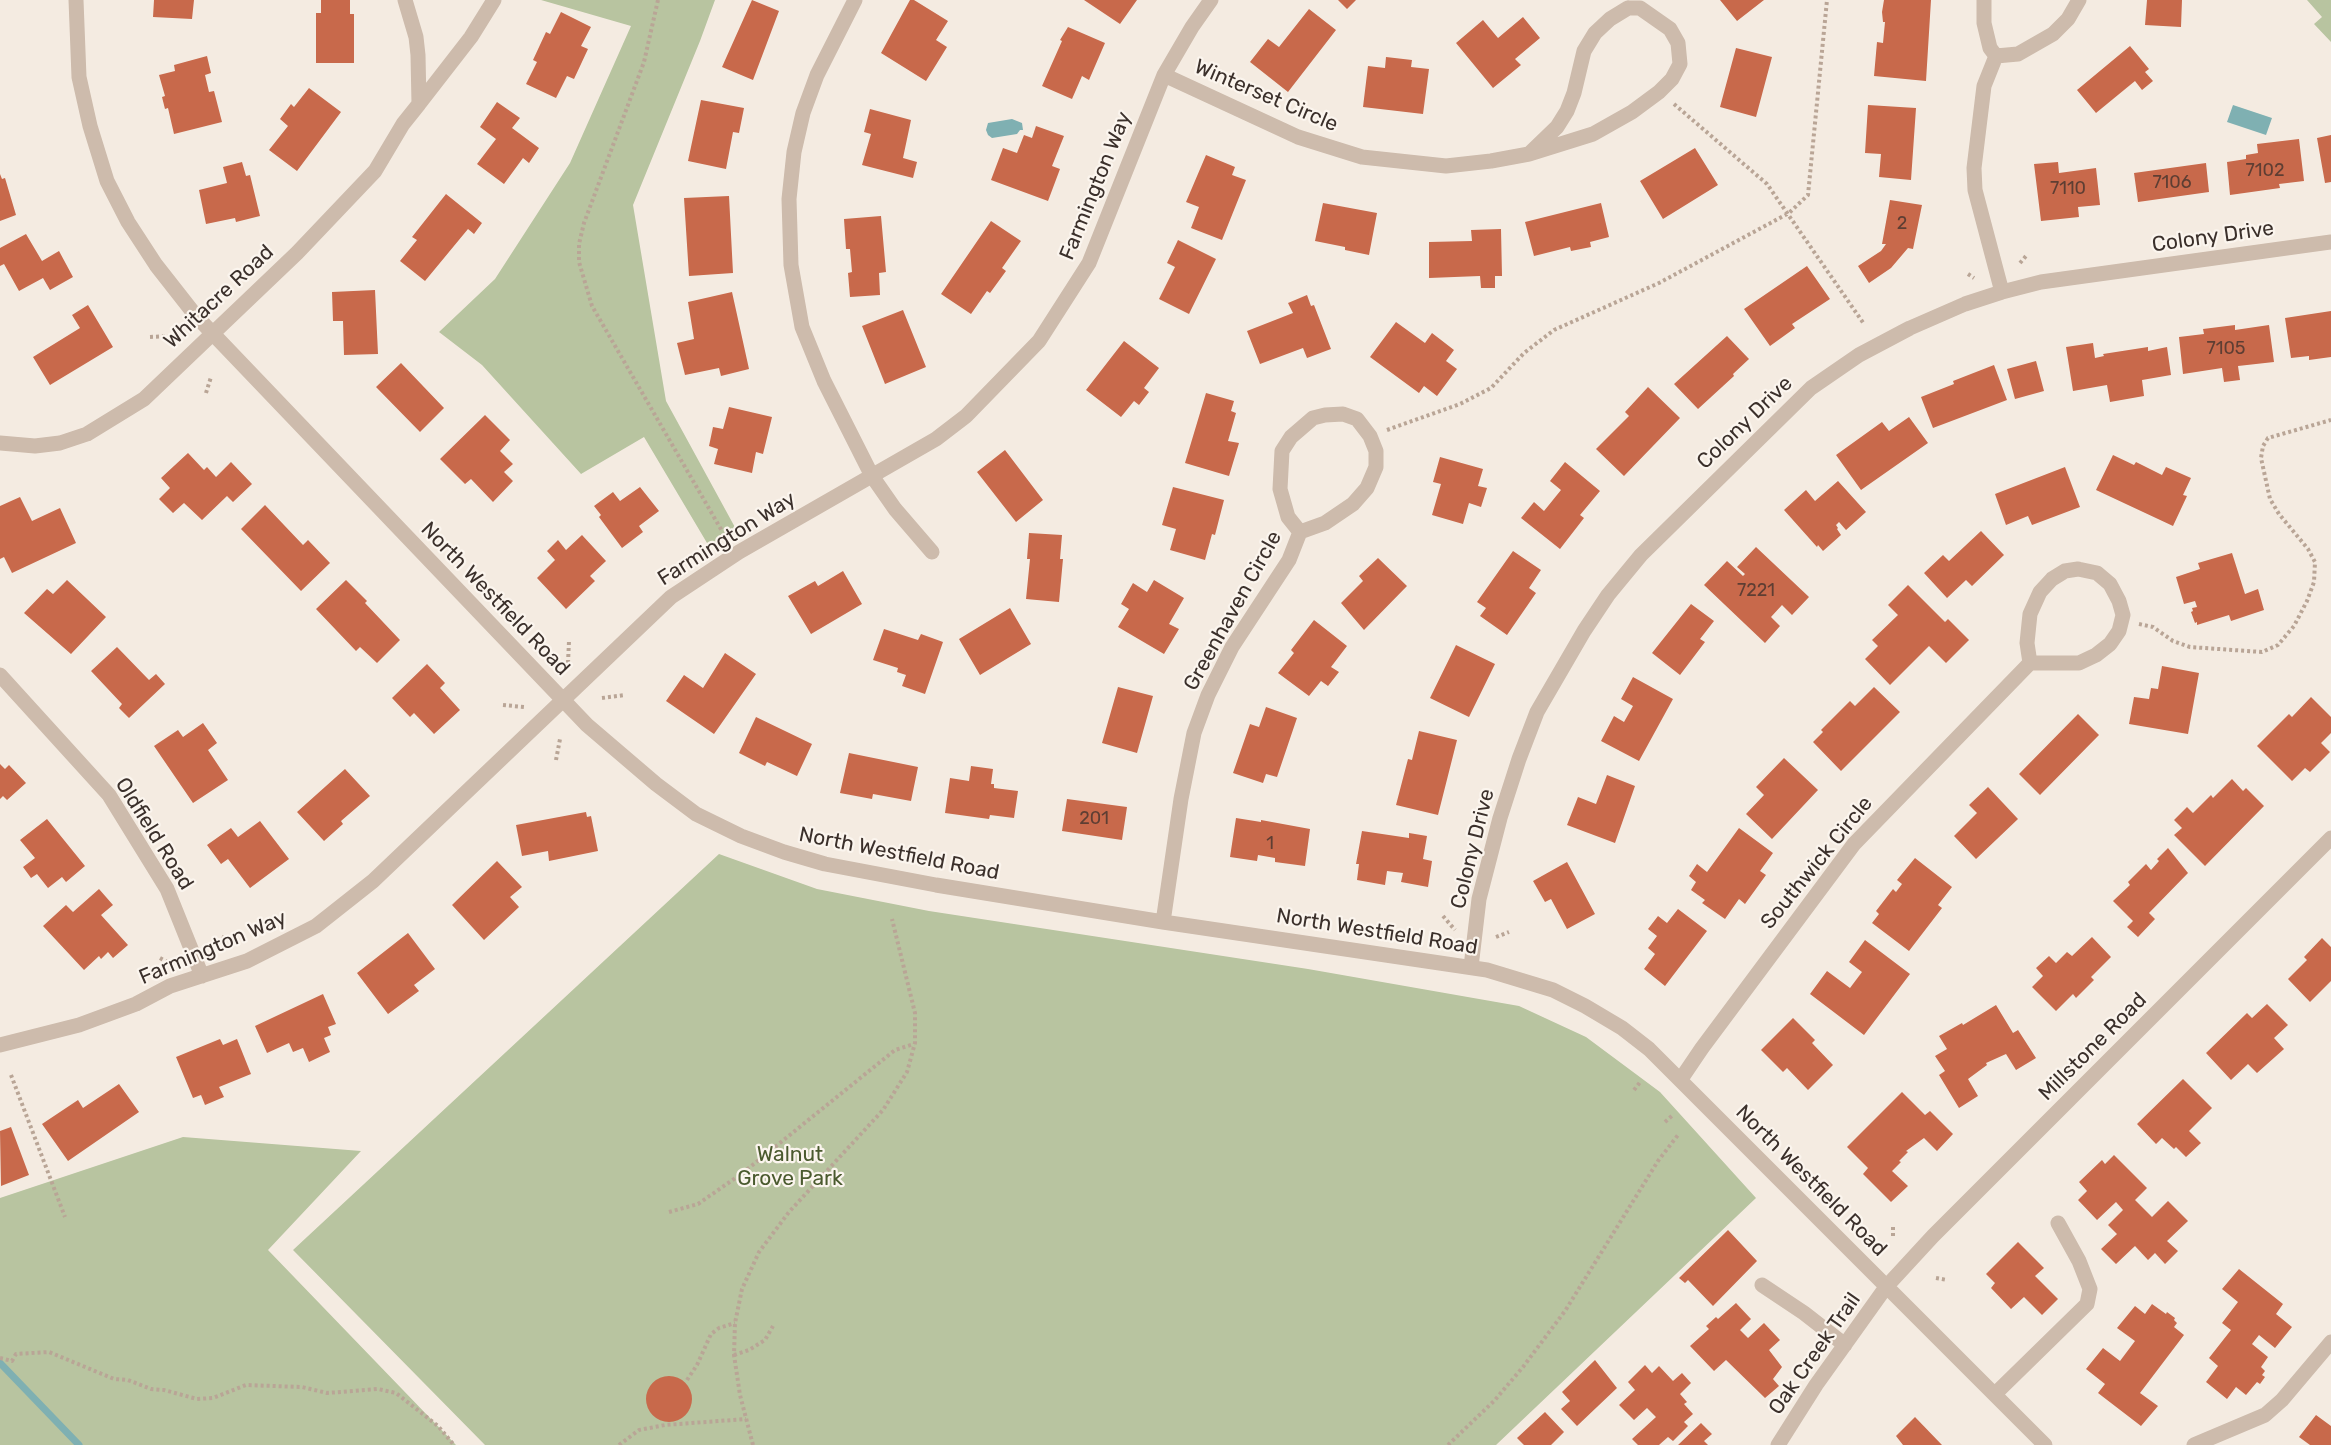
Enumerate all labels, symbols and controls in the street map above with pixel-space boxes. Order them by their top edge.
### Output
street label: Winterset Circle [1190,54,1342,138]
street label: Farmington Way [1055,108,1137,264]
house number: 7102 [2246,160,2284,182]
house number: 7106 [2152,172,2192,194]
house number: 7110 [2050,178,2086,200]
house number: 2 [1897,213,1907,235]
street label: Colony Drive [2150,216,2276,258]
street label: Whitacre Road [159,240,279,354]
house number: 7105 [2206,338,2246,360]
street label: Colony Drive [1692,371,1798,475]
street label: Farmington Way [653,487,801,591]
street label: North Westfield Road [415,517,575,681]
street label: Greenhaven Circle [1179,527,1287,695]
house number: 7221 [1737,580,1775,602]
street label: Oldfield Road [110,773,198,895]
street label: Colony Drive [1446,786,1500,912]
street label: Southwick Circle [1756,792,1878,934]
house number: 201 [1079,808,1109,830]
street label: North Westfield Road [797,822,1001,886]
house number: 1 [1266,833,1274,855]
street label: North Westfield Road [1274,904,1480,960]
street label: Farmington Way [136,906,290,990]
street label: Millstone Road [2034,988,2152,1106]
street label: North Westfield Road [1730,1100,1892,1262]
park label: Walnut Grove Park [737,1142,843,1192]
street label: Oak Creek Trail [1764,1288,1866,1420]

